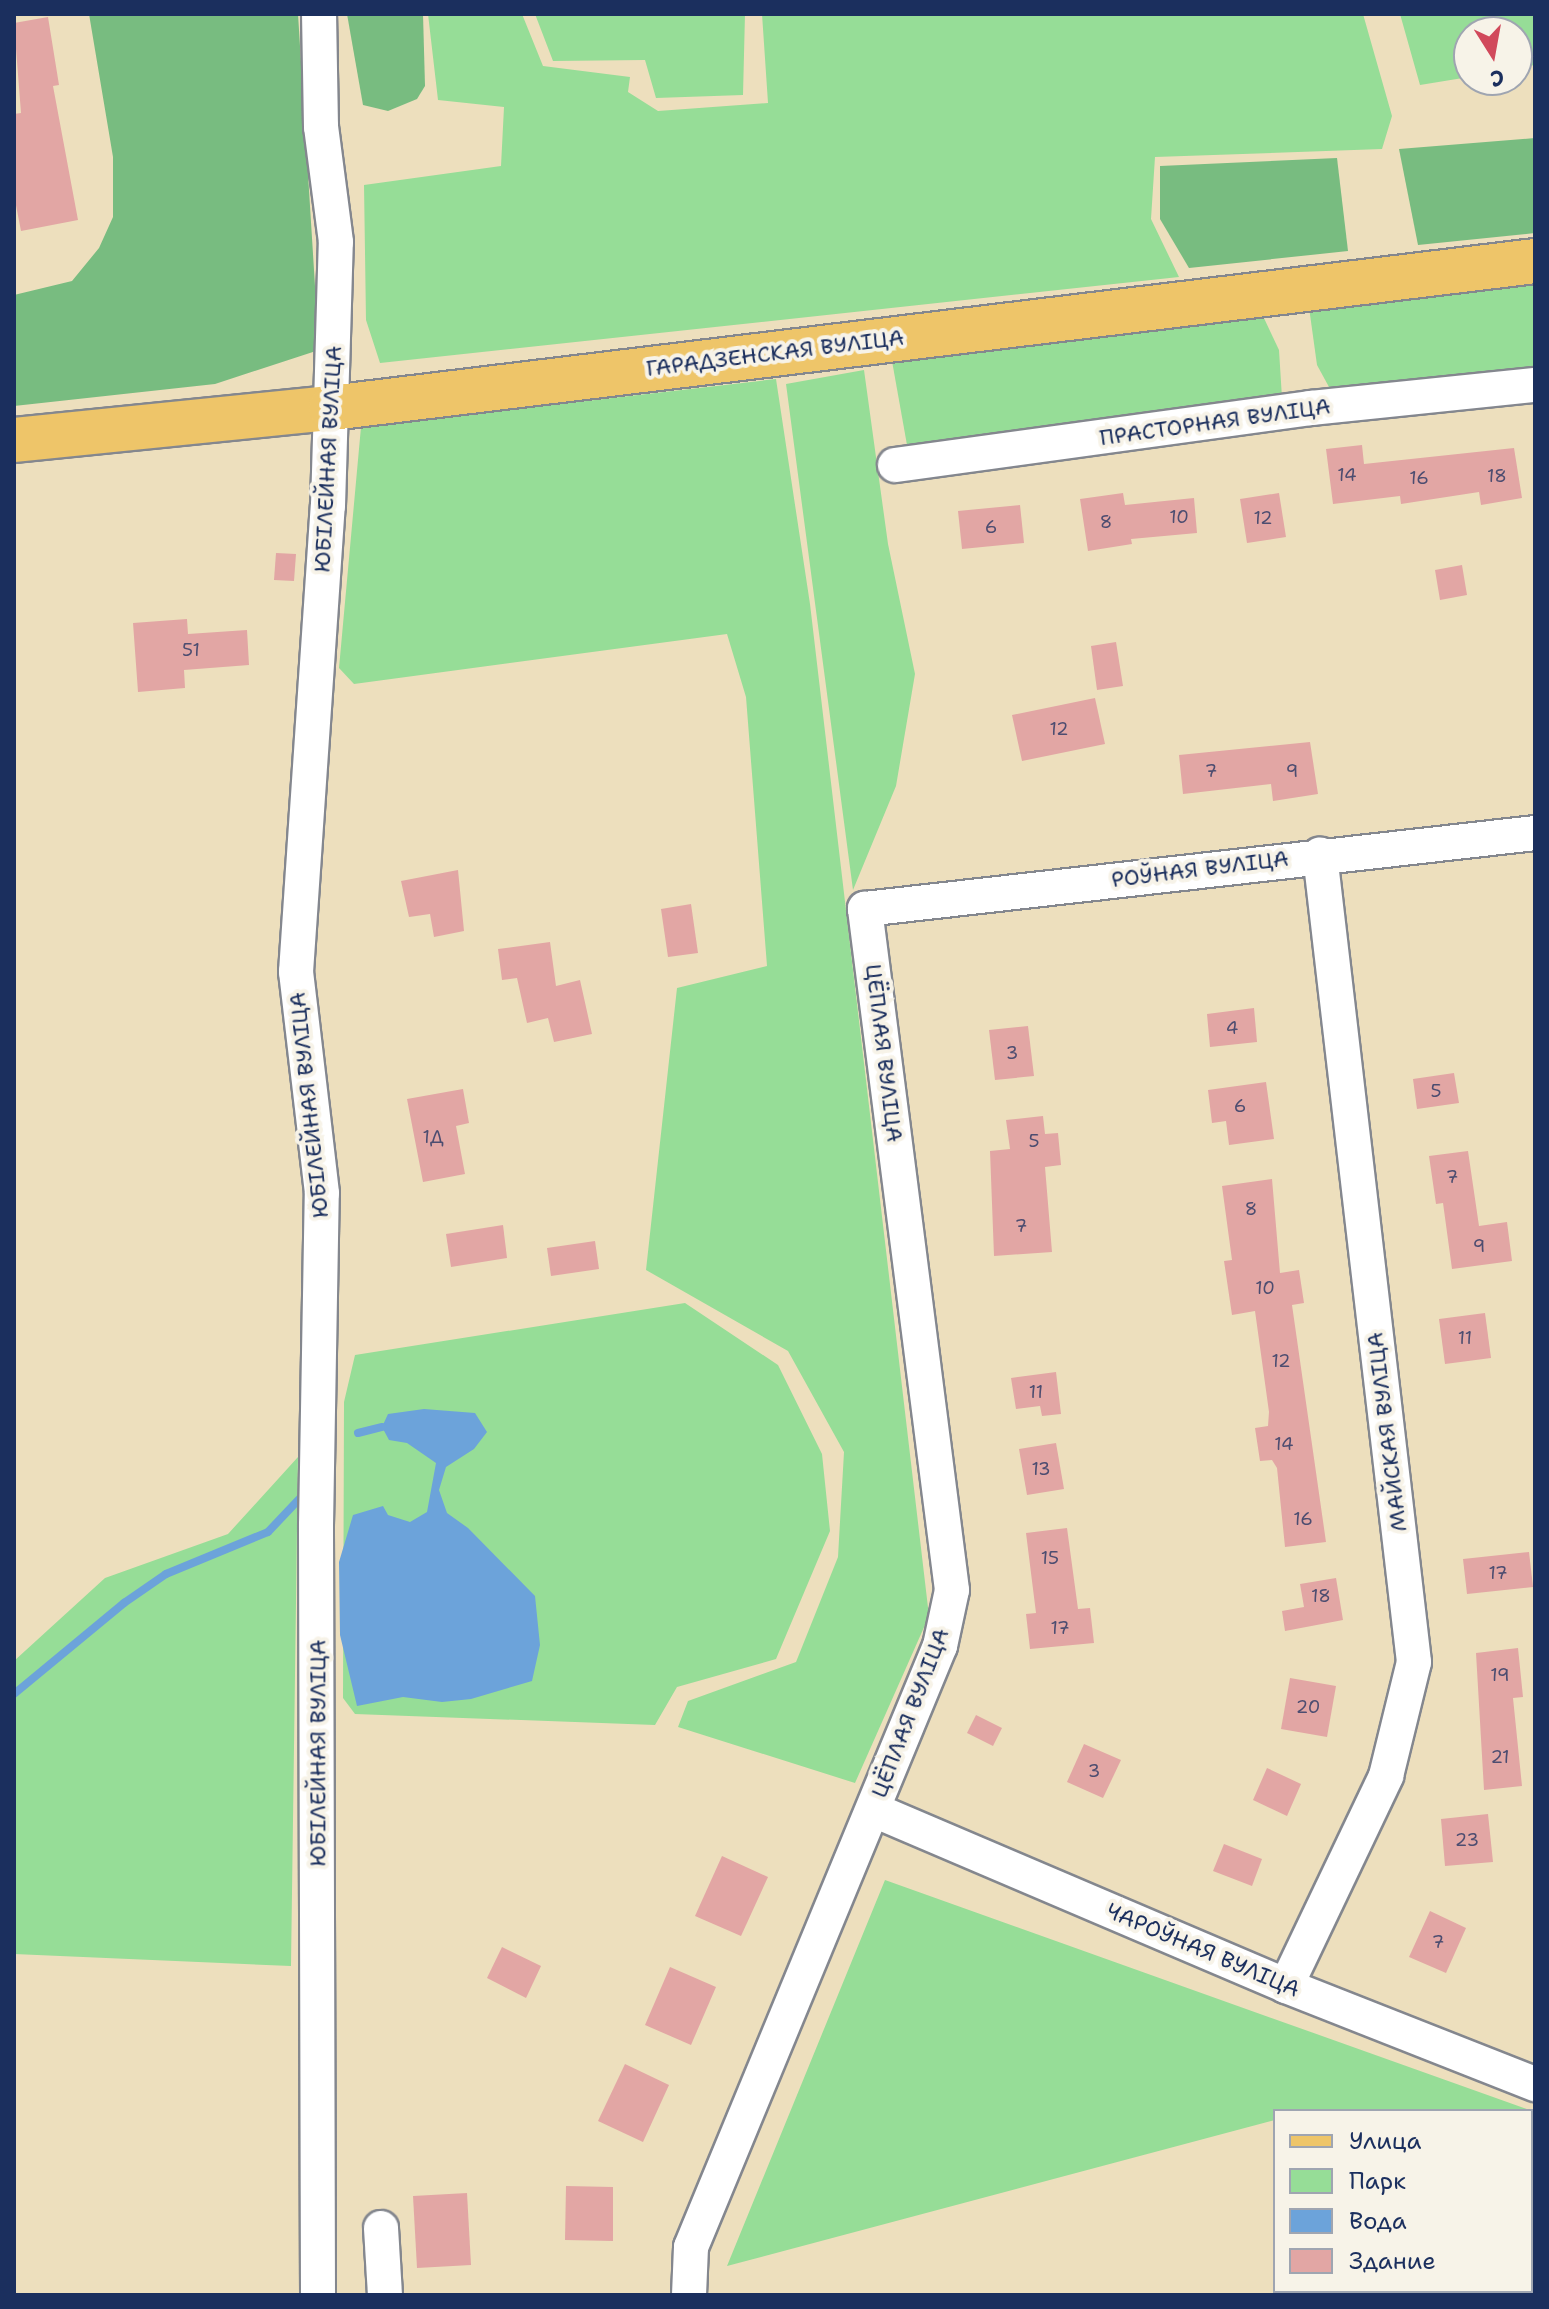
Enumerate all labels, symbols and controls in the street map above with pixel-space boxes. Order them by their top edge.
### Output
north arrow [1453,16,1533,96]
text: С [1488,63,1507,94]
street label: ГАРАДЗЕНСКАЯ ВУЛІЦА [645,324,905,382]
street label: ЮБІЛЕЙНАЯ ВУЛІЦА [309,345,347,573]
street label: ПРАСТОРНАЯ ВУЛІЦА [1098,393,1332,451]
house number: 14 [1337,464,1357,486]
house number: 18 [1487,465,1507,487]
house number: 16 [1409,467,1429,489]
house number: 10 [1169,506,1189,528]
house number: 12 [1253,507,1273,529]
house number: 8 [1100,511,1112,533]
house number: 6 [985,516,997,538]
house number: 51 [182,639,200,661]
house number: 12 [1049,718,1069,740]
house number: 7 [1205,760,1217,782]
house number: 9 [1286,760,1298,782]
street label: РОЎНАЯ ВУЛІЦА [1110,845,1290,893]
street label: ЦЁПЛАЯ ВУЛІЦА [860,962,908,1144]
street label: ЮБІЛЕЙНАЯ ВУЛІЦА [284,991,334,1219]
house number: 4 [1226,1017,1238,1039]
house number: 3 [1006,1042,1018,1064]
house number: 5 [1430,1080,1442,1102]
house number: 6 [1234,1095,1246,1117]
house number: 1Д [422,1126,444,1148]
house number: 5 [1028,1130,1040,1152]
house number: 7 [1446,1166,1458,1188]
house number: 8 [1245,1198,1257,1220]
house number: 7 [1015,1215,1027,1237]
house number: 9 [1473,1235,1485,1257]
house number: 10 [1255,1277,1275,1299]
house number: 11 [1458,1327,1472,1349]
street label: МАЙСКАЯ ВУЛІЦА [1362,1331,1412,1533]
house number: 12 [1271,1350,1291,1372]
house number: 11 [1029,1381,1043,1403]
house number: 14 [1274,1433,1294,1455]
house number: 13 [1031,1458,1051,1480]
house number: 16 [1293,1508,1313,1530]
house number: 15 [1041,1547,1059,1569]
house number: 17 [1488,1562,1508,1584]
house number: 18 [1311,1585,1331,1607]
house number: 17 [1050,1617,1070,1639]
street label: ЦЁПЛАЯ ВУЛІЦА [866,1625,954,1801]
street label: ЮБІЛЕЙНАЯ ВУЛІЦА [305,1640,331,1866]
house number: 19 [1490,1664,1510,1686]
house number: 20 [1296,1696,1320,1718]
house number: 21 [1490,1746,1510,1768]
house number: 3 [1088,1760,1100,1782]
house number: 23 [1455,1829,1479,1851]
street label: ЧАРОЎНАЯ ВУЛІЦА [1102,1897,1304,2003]
house number: 7 [1432,1931,1444,1953]
legend [1273,2109,1533,2293]
text: Улица [1349,2125,1422,2157]
text: Парк [1349,2165,1406,2197]
text: Вода [1349,2205,1407,2237]
text: Здание [1349,2245,1436,2277]

